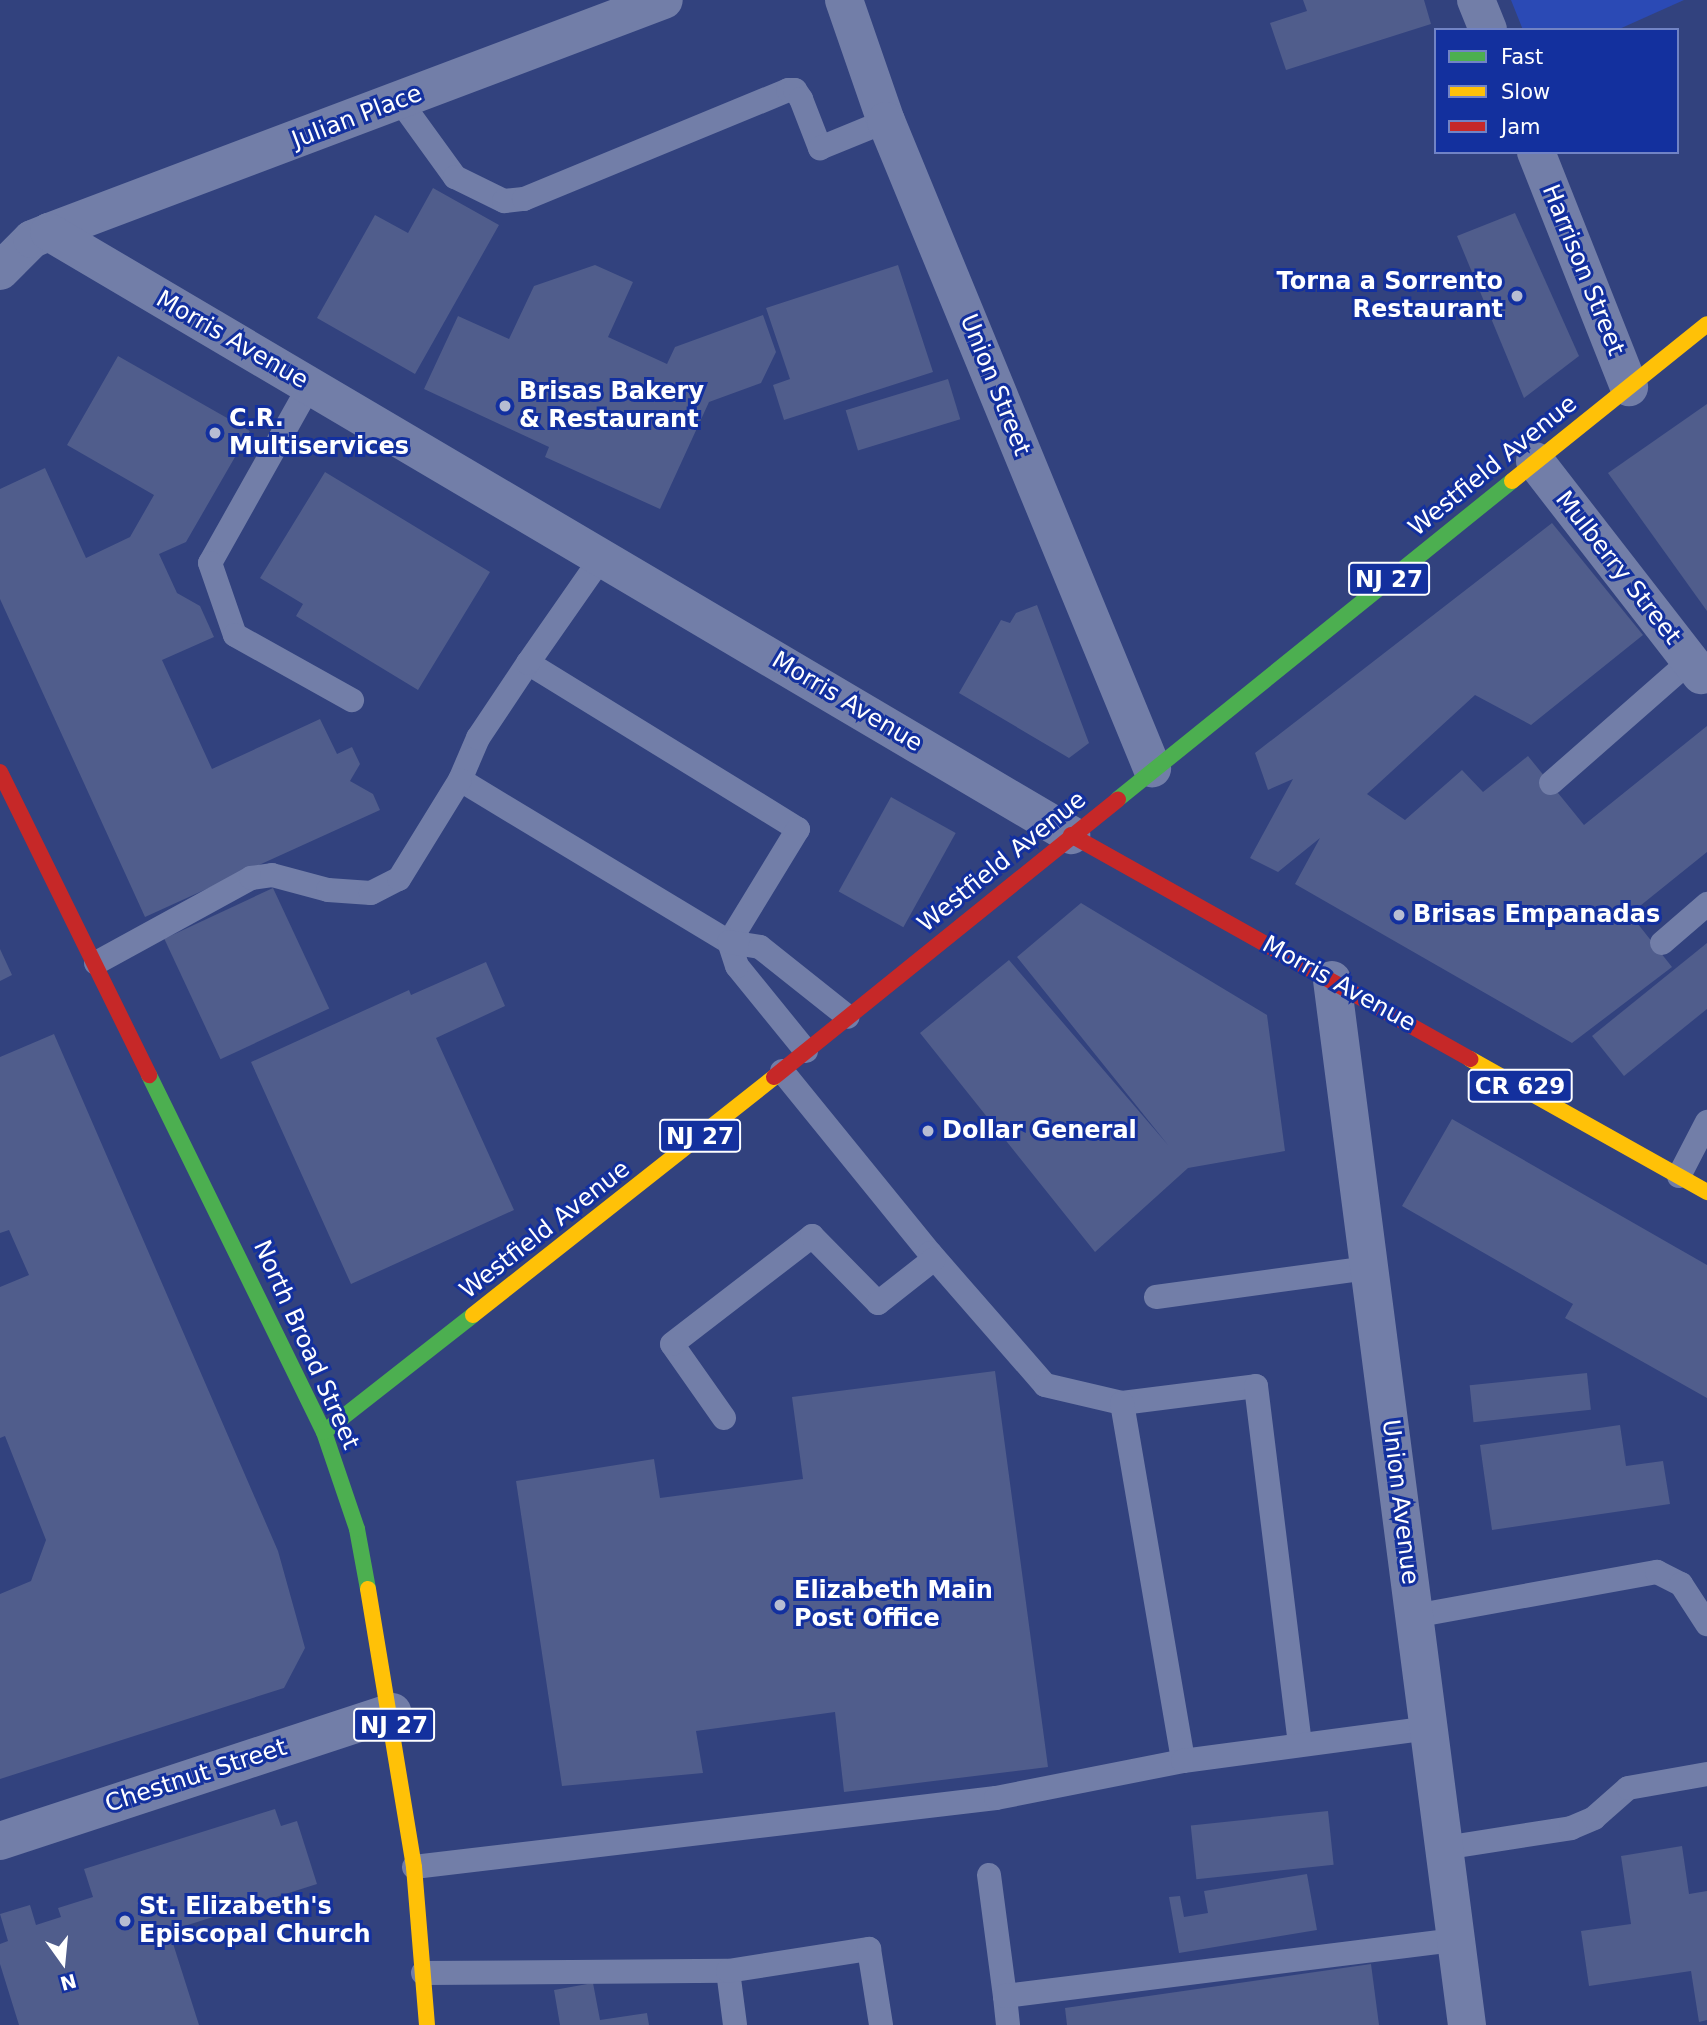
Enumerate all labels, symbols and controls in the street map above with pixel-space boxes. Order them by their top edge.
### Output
legend [1434,28,1679,154]
text: Fast [1501,45,1543,69]
street label: Julian Place [288,79,426,155]
text: Slow [1501,80,1550,104]
text: Jam [1501,115,1541,139]
street label: Harrison Street [1536,180,1630,360]
place label: Torna a Sorrento Restaurant [1277,268,1503,324]
street label: Morris Avenue [151,285,313,395]
marker: Torna a Sorrento Restaurant [1509,288,1525,304]
street label: Union Street [954,310,1036,460]
place label: Brisas Bakery & Restaurant [519,378,704,434]
street label: Westfield Avenue [1403,389,1583,543]
marker: Brisas Bakery & Restaurant [497,398,513,414]
place label: C.R. Multiservices [229,405,409,461]
marker: C.R. Multiservices [207,425,223,441]
street label: Mulberry Street [1549,486,1687,650]
road number: NJ 27 [1347,559,1431,598]
street label: Morris Avenue [766,646,928,758]
street label: Westfield Avenue [912,785,1092,939]
place label: Brisas Empanadas [1413,901,1660,929]
marker: Brisas Empanadas [1391,907,1407,923]
street label: Morris Avenue [1257,930,1421,1038]
road number: CR 629 [1468,1066,1572,1106]
road number: NJ 27 [658,1116,742,1156]
place label: Dollar General [942,1117,1137,1145]
marker: Dollar General [920,1123,936,1139]
street label: Westfield Avenue [454,1155,636,1305]
street label: North Broad Street [247,1236,365,1454]
street label: Union Avenue [1376,1418,1424,1586]
place label: Elizabeth Main Post Office [794,1577,993,1633]
marker: Elizabeth Main Post Office [772,1597,788,1613]
road number: NJ 27 [352,1706,436,1744]
street label: Chestnut Street [102,1733,290,1819]
place label: St. Elizabeth's Episcopal Church [139,1893,371,1949]
marker: St. Elizabeth's Episcopal Church [117,1913,133,1929]
north arrow [28,1927,98,1997]
text: N [58,1970,79,1995]

